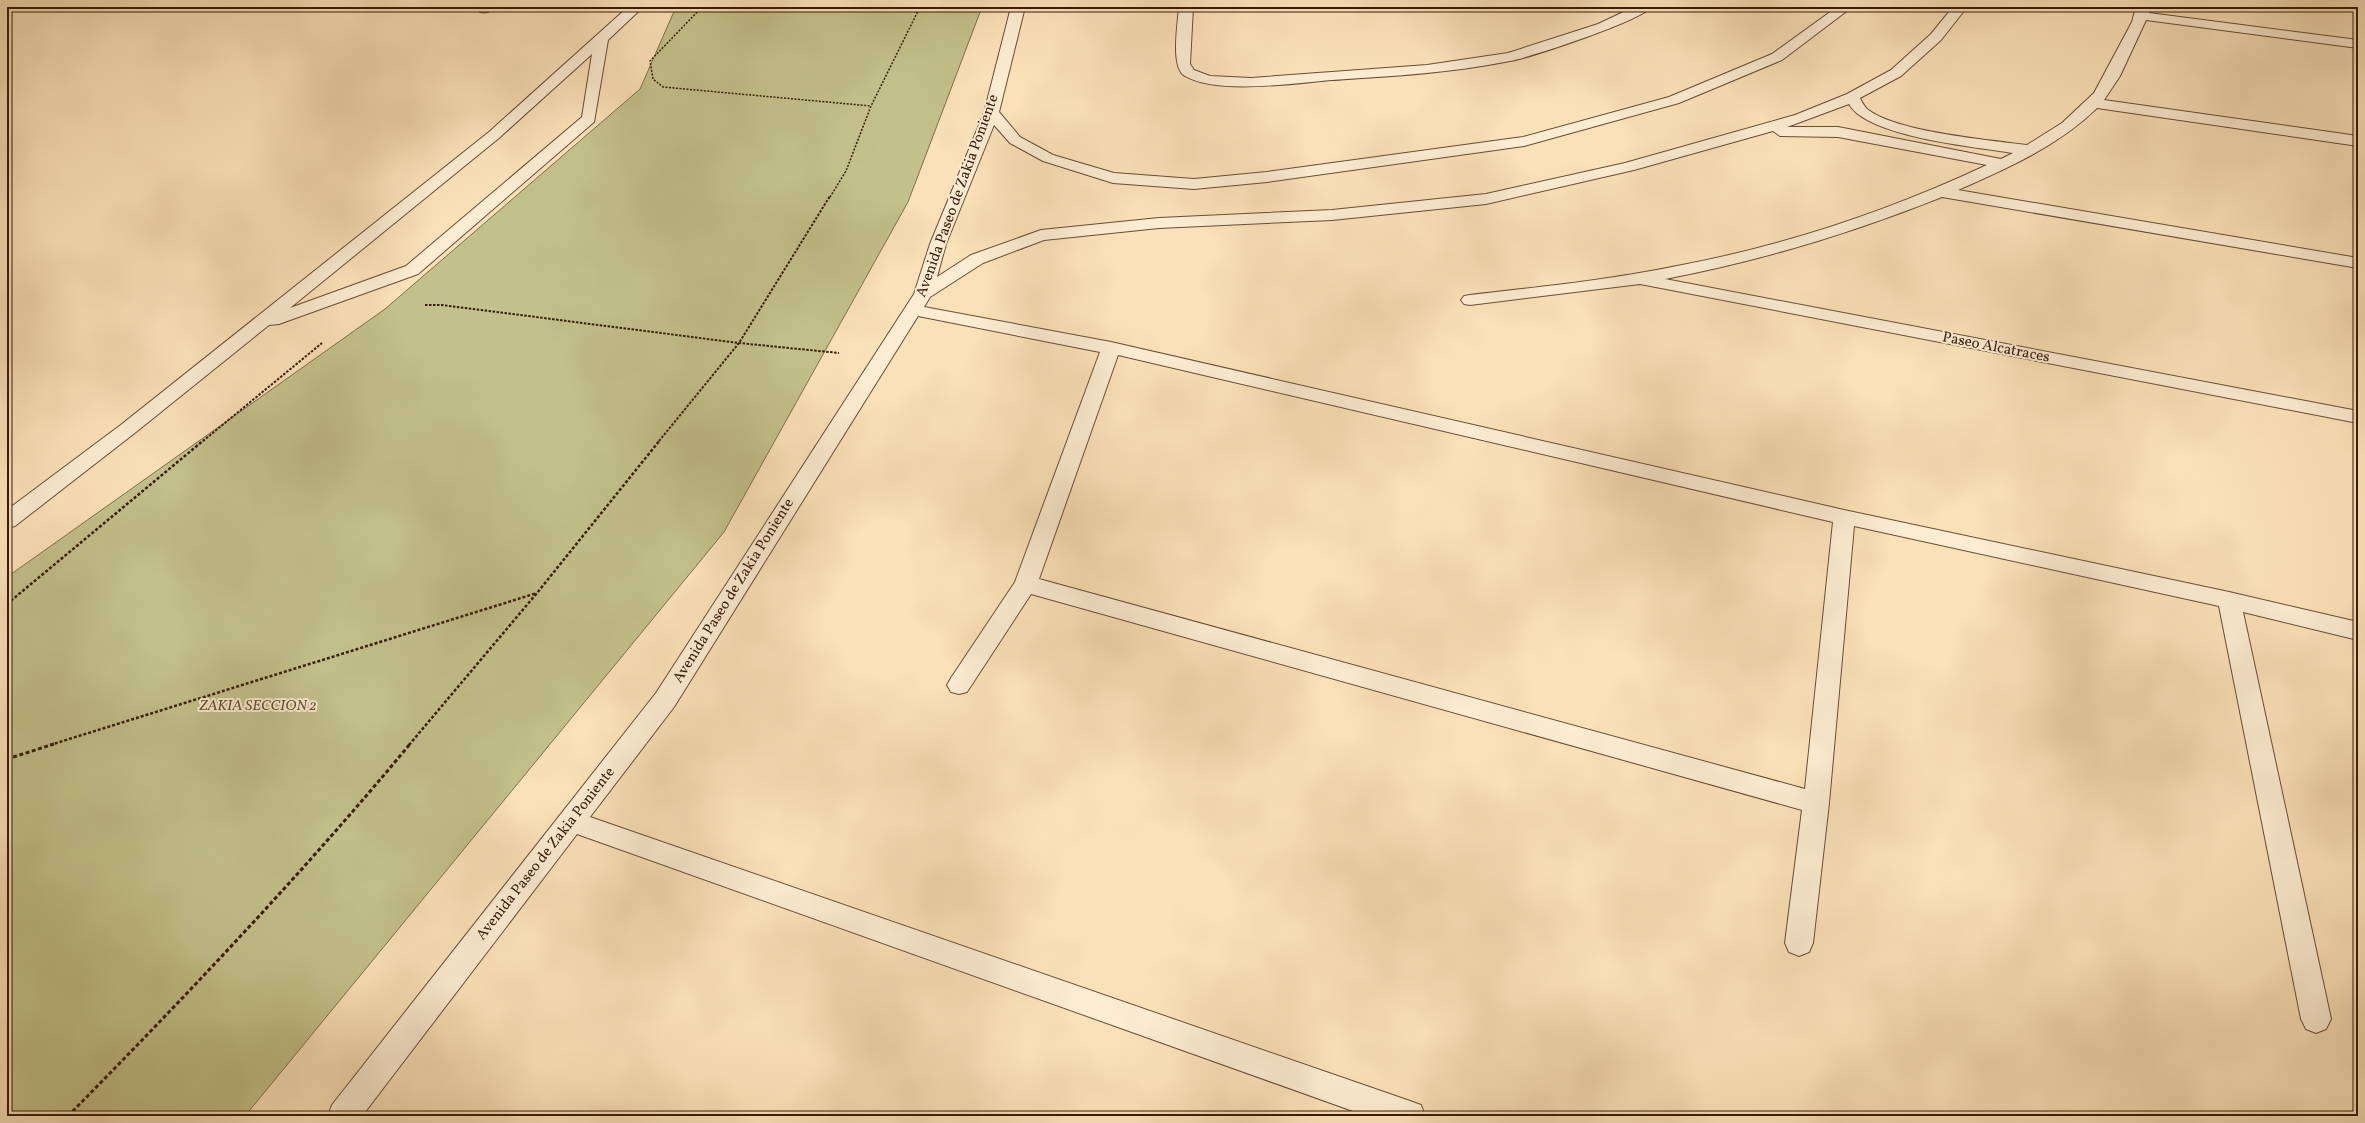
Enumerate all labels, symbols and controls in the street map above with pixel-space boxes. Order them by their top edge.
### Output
street label: Avenida Paseo de Zakia Poniente [911,92,1005,300]
street label: Paseo Alcatraces [1941,327,2051,369]
street label: Avenida Paseo de Zakia Poniente [668,494,800,688]
park label: ZAKIA SECCION 2 [198,696,317,717]
street label: Avenida Paseo de Zakia Poniente [472,763,620,945]

